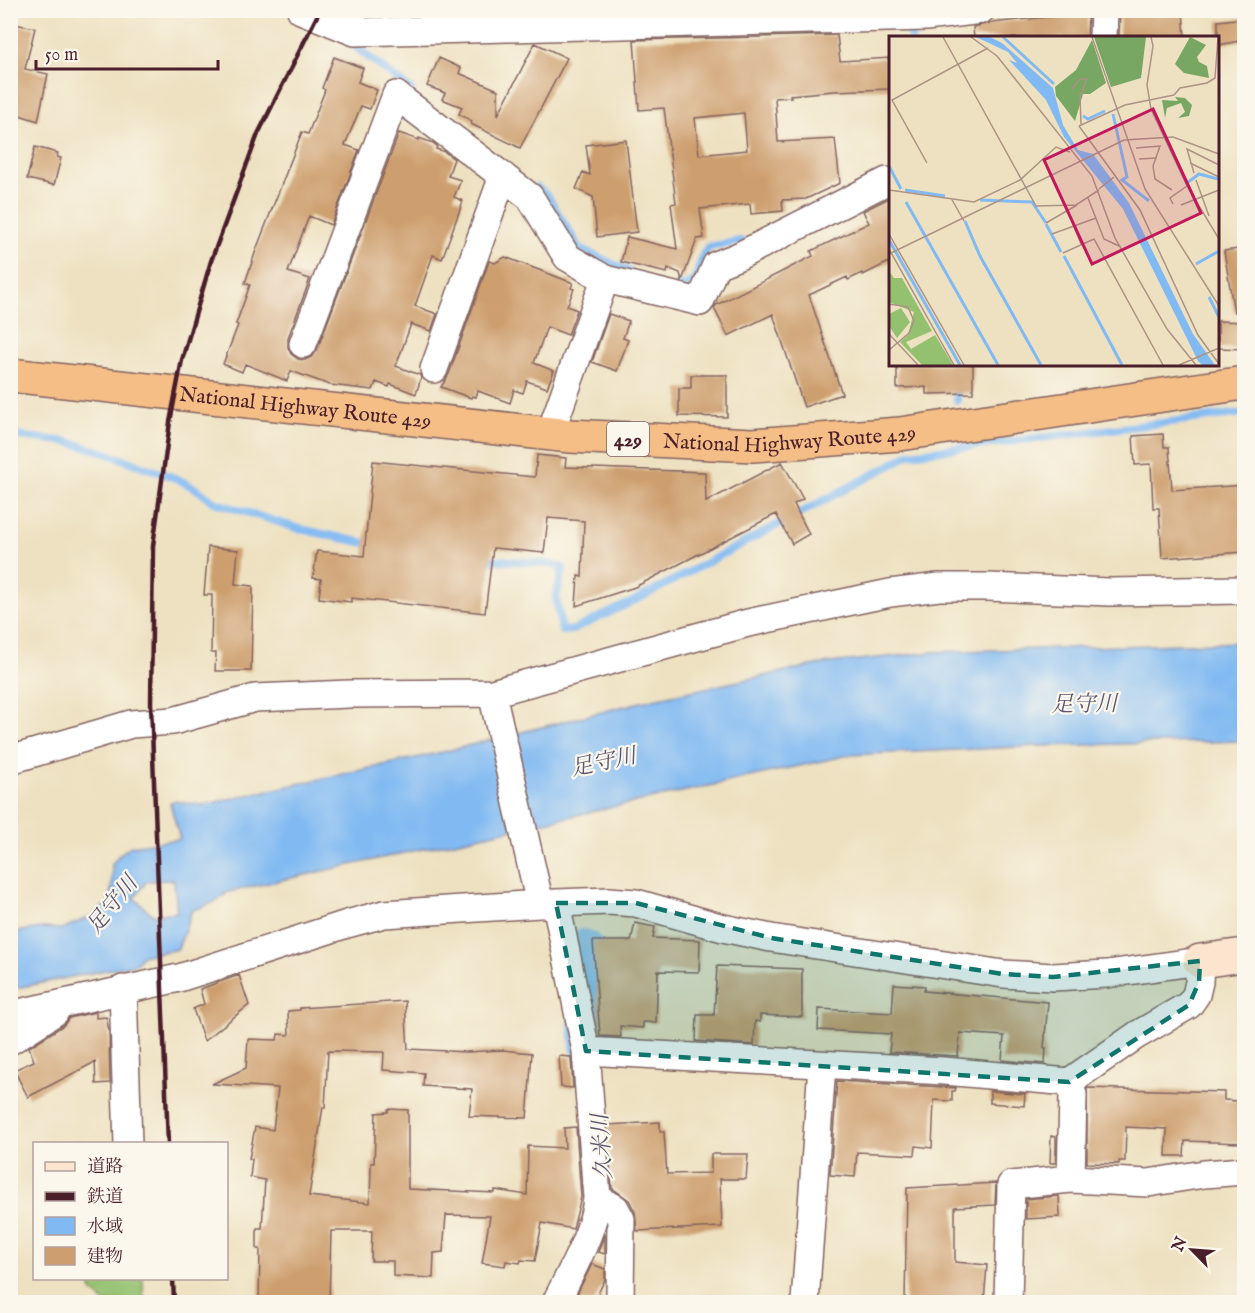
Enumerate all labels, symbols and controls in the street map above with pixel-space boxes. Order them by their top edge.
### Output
scale bar [36,33,218,71]
inset map [889,36,1219,366]
text: 50 m [45,44,78,67]
street label: National Highway Route 429 [178,381,433,436]
street label: National Highway Route 429 [662,420,918,460]
road number: 429 [607,422,649,456]
water label: 足守川 [1051,690,1119,720]
water label: 足守川 [568,742,641,784]
water label: 足守川 [81,869,145,940]
water label: 久米川 [587,1111,619,1181]
legend [33,1142,228,1280]
text: 道路 [87,1156,123,1179]
text: 鉄道 [87,1186,123,1209]
text: 水域 [87,1216,123,1239]
north arrow [1162,1220,1222,1280]
text: N [1168,1234,1192,1256]
text: 建物 [87,1246,123,1269]

